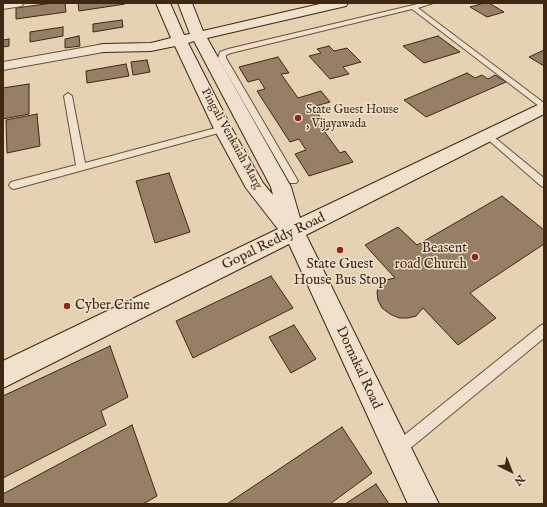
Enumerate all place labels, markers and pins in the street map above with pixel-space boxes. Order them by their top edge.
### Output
place label: State Guest House , Vijayawada [306,104,398,132]
marker: State Guest House , Vijayawada [293,113,303,123]
place label: Beasent road Church [395,241,467,274]
marker: State Guest House Bus Stop [335,245,345,255]
marker: Beasent road Church [470,252,480,262]
place label: State Guest House Bus Stop [294,257,386,290]
place label: Cyber Crime [75,298,150,314]
marker: Cyber Crime [62,301,72,311]

